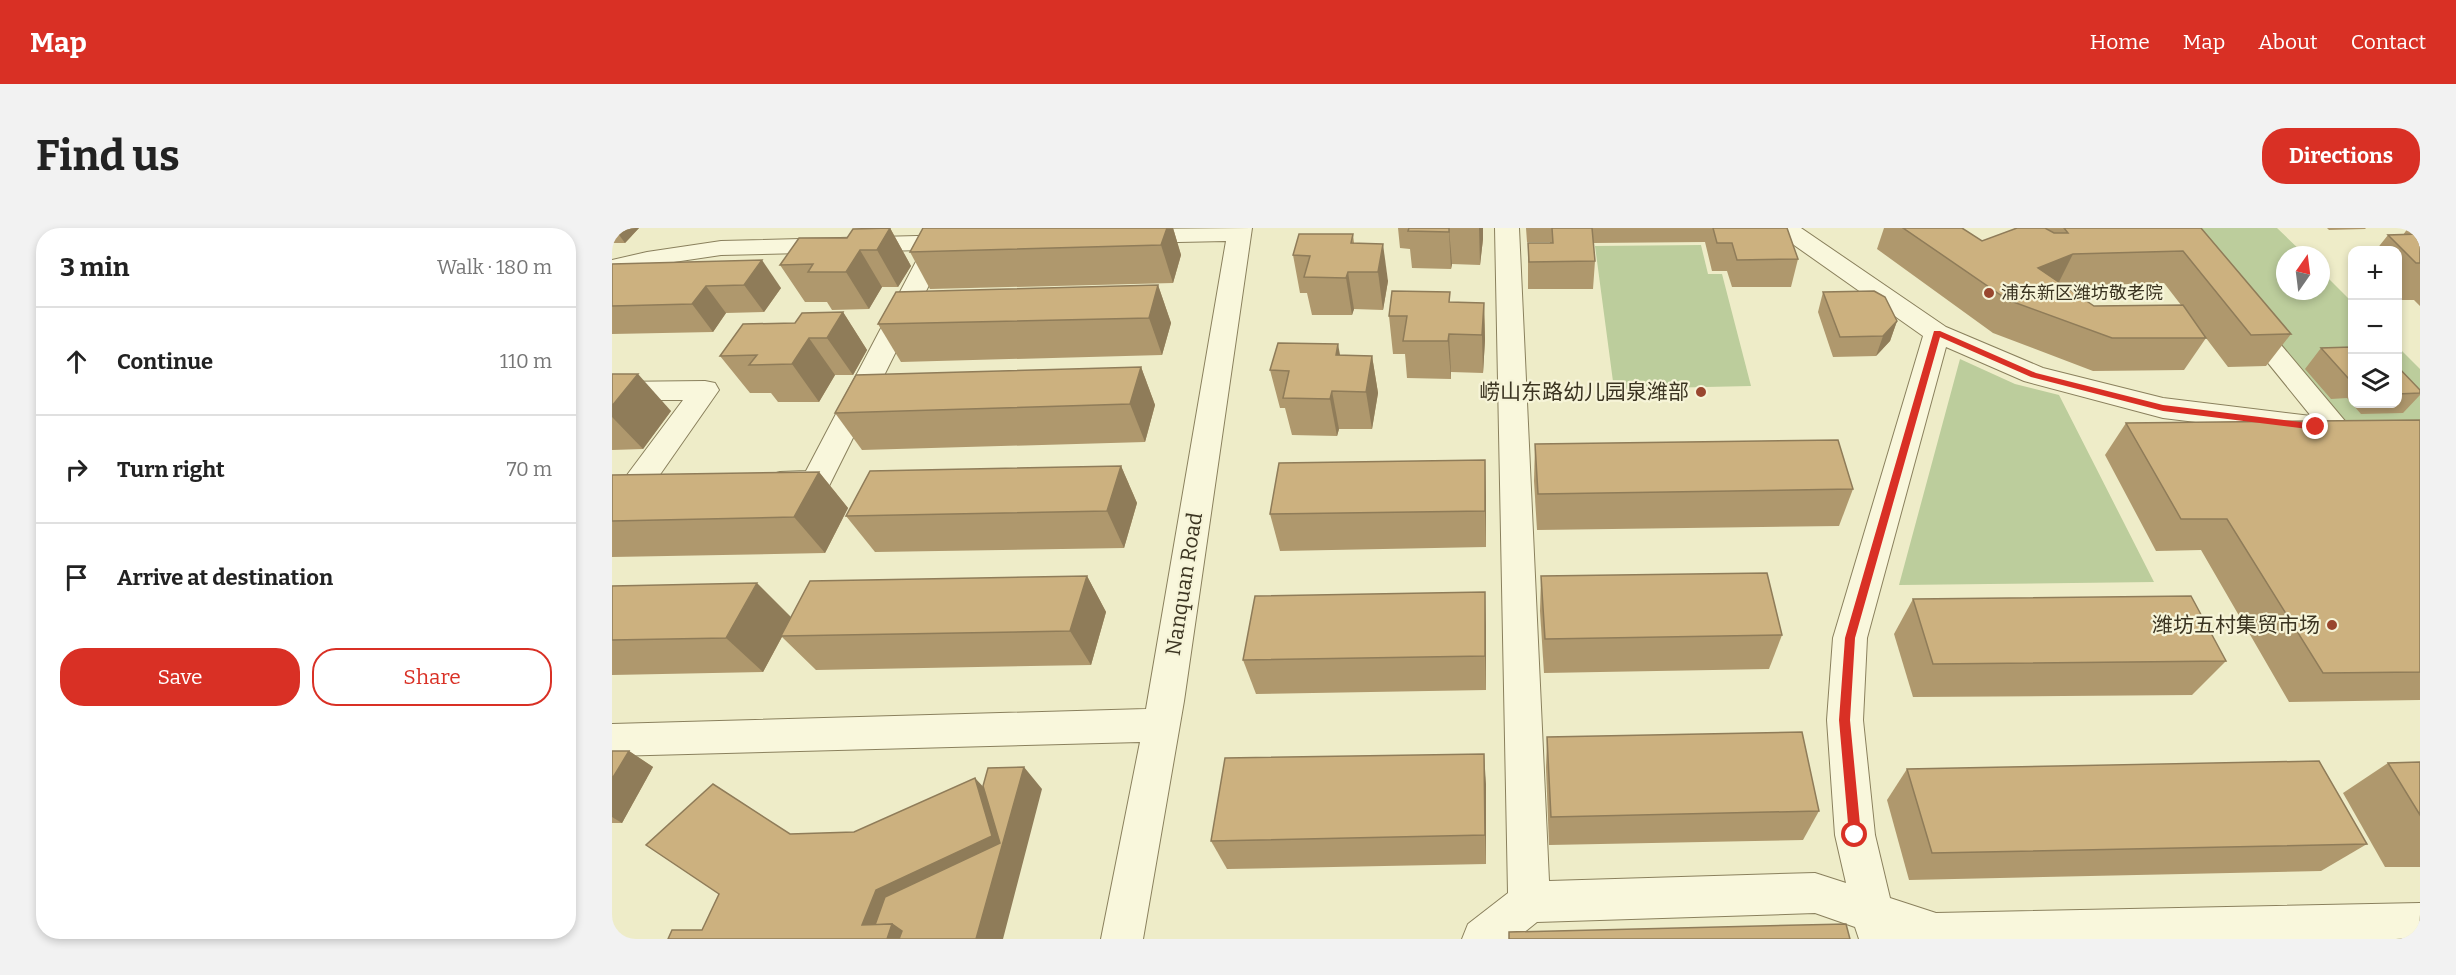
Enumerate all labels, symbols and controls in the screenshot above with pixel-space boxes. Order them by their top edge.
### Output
text: Map [30,26,87,59]
text: Home [2090,29,2150,55]
text: Map [2183,29,2225,55]
text: About [2258,29,2318,55]
text: Contact [2351,29,2426,55]
button: Directions [2262,128,2420,184]
text: Find us [36,131,180,181]
north arrow [2276,246,2330,300]
map controls [2348,246,2402,408]
button: + [2348,246,2402,300]
text: 3 min [60,252,129,283]
text: Walk · 180 m [437,255,552,279]
place label: 浦东新区潍坊敬老院 [2001,282,2163,304]
marker: 浦东新区潍坊敬老院 [1982,286,1996,300]
button: − [2348,300,2402,354]
icon: ahead [60,345,93,378]
text: Continue [117,348,213,375]
text: 110 m [500,349,552,373]
button: layers [2348,354,2402,408]
place label: 崂山东路幼儿园泉潍部 [1479,379,1689,405]
marker: 崂山东路幼儿园泉潍部 [1694,385,1708,399]
route end [2302,413,2328,439]
icon: right [60,453,93,486]
text: Turn right [117,456,225,483]
text: 70 m [506,457,552,481]
street label: Nanquan Road [1160,511,1208,657]
icon: arrive [60,561,93,594]
text: Arrive at destination [117,564,333,591]
place label: 潍坊五村集贸市场 [2152,612,2320,638]
marker: 潍坊五村集贸市场 [2325,618,2339,632]
button: Save [60,648,300,706]
button: Share [312,648,552,706]
route start [1841,821,1867,847]

